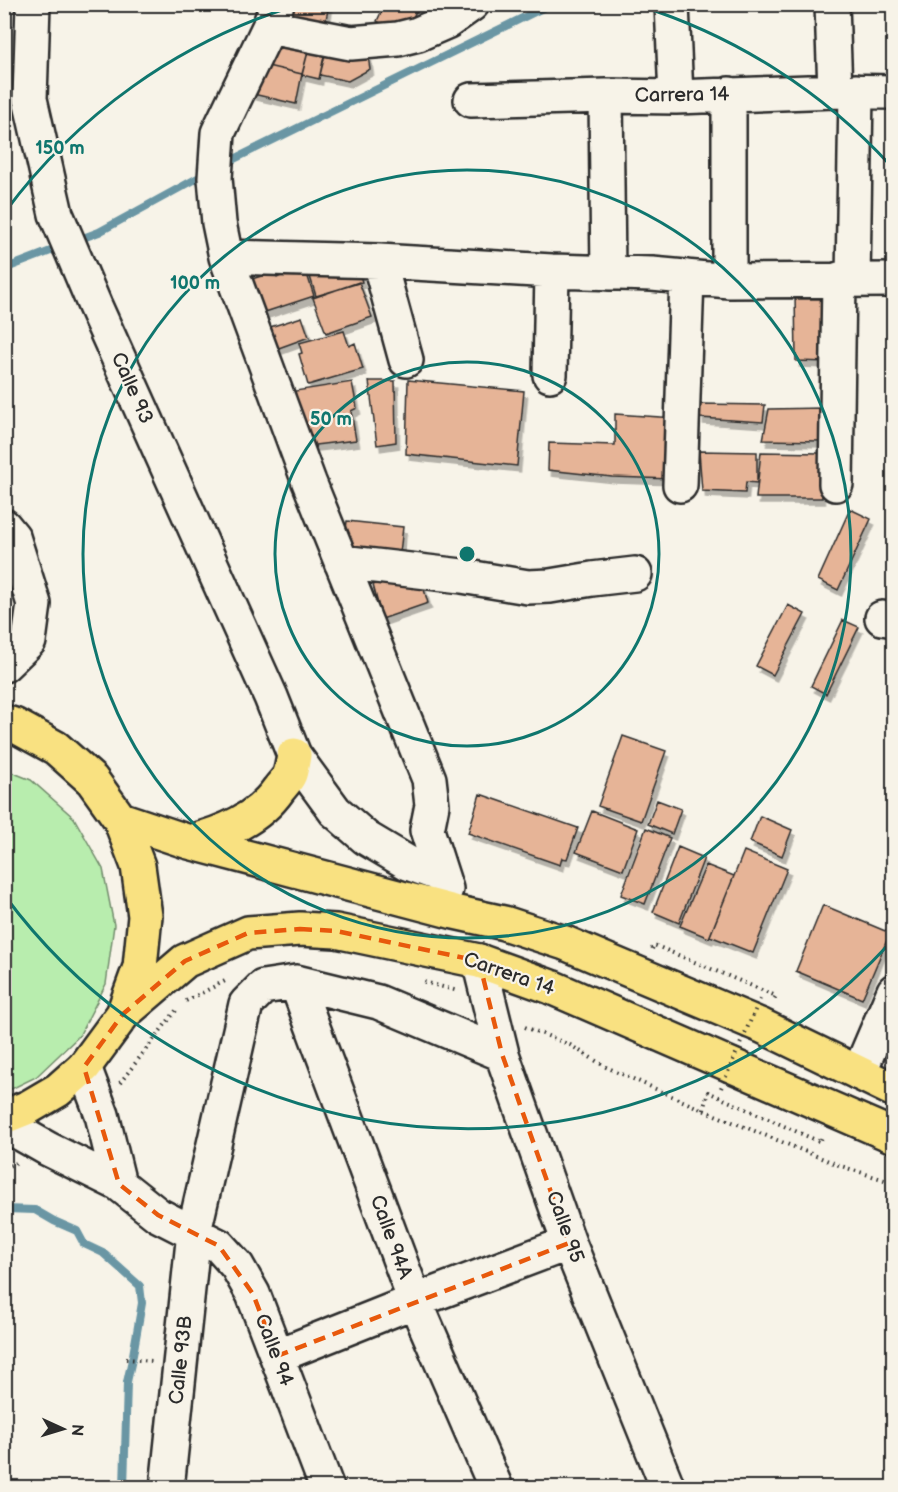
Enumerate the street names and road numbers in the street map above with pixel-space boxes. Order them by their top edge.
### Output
street label: Carrera 14 [634,82,730,108]
street label: Calle 93 [106,349,158,427]
street label: Carrera 14 [460,947,558,1001]
street label: Calle 95 [541,1188,589,1266]
street label: Calle 94A [365,1192,418,1283]
street label: Calle 94 [249,1311,299,1389]
street label: Calle 93B [164,1314,198,1406]

